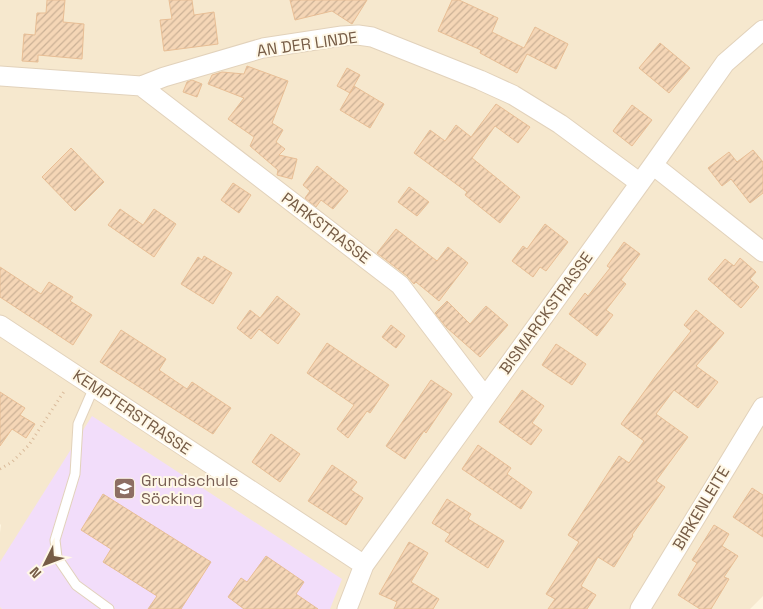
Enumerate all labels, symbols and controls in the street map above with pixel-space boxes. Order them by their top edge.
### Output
street label: AN DER LINDE [255,27,359,61]
street label: PARKSTRASSE [277,188,375,268]
street label: BISMARCKSTRASSE [495,248,597,378]
street label: KEMPTERSTRASSE [69,365,195,459]
street label: BIRKENLEITE [668,462,734,554]
place label: Grundschule Söcking [141,470,238,509]
school or university icon: Grundschule Söcking [113,477,137,501]
north arrow [20,539,70,589]
text: N [26,563,45,582]

